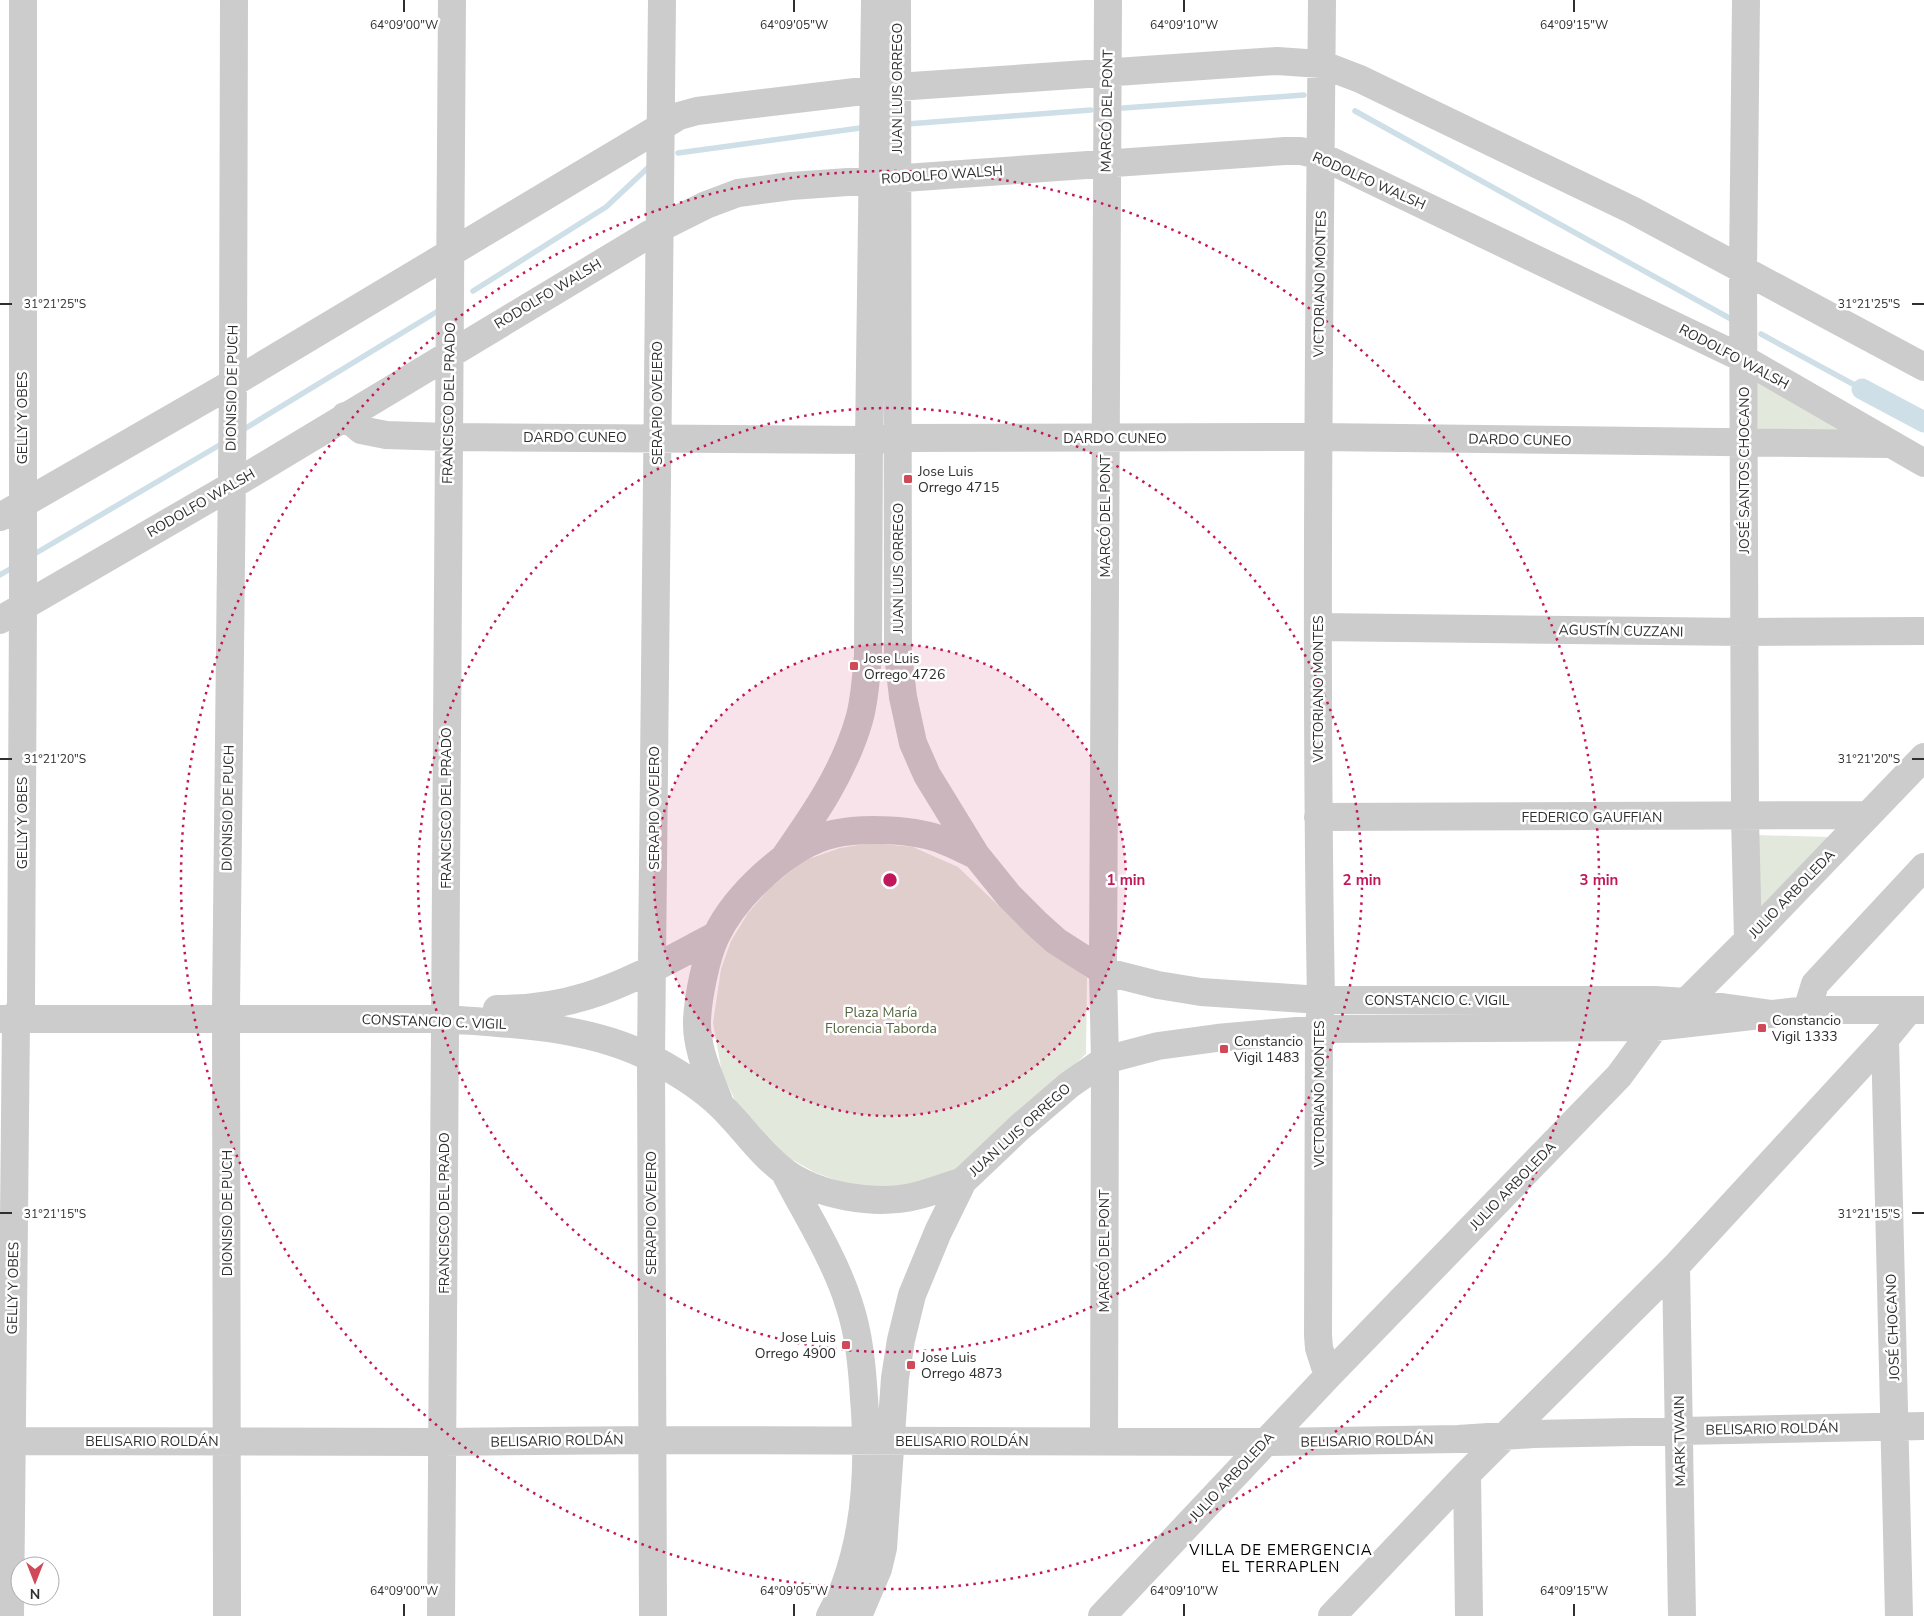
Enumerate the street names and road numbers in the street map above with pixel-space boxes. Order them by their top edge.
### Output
street label: JUAN LUIS ORREGO [888,23,907,154]
street label: MARCÓ DEL PONT [1096,49,1118,173]
street label: RODOLFO WALSH [1309,148,1429,214]
street label: RODOLFO WALSH [880,161,1004,189]
street label: VICTORIANO MONTES [1309,210,1331,359]
street label: RODOLFO WALSH [491,254,605,334]
street label: RODOLFO WALSH [1676,320,1792,394]
street label: FRANCISCO DEL PRADO [438,322,460,484]
street label: DIONISIO DE PUCH [221,325,243,451]
street label: SERAPIO OVEJERO [648,341,667,465]
street label: GELLY Y OBES [13,371,32,464]
street label: JOSÉ SANTOS CHOCANO [1735,387,1754,554]
street label: DARDO CUNEO [523,428,627,447]
street label: DARDO CUNEO [1063,429,1167,448]
street label: DARDO CUNEO [1468,430,1572,450]
street label: MARCÓ DEL PONT [1096,454,1115,577]
street label: RODOLFO WALSH [143,464,259,542]
street label: JUAN LUIS ORREGO [889,503,908,634]
street label: VICTORIANO MONTES [1309,615,1328,764]
street label: AGUSTÍN CUZZANI [1558,620,1684,642]
street label: FRANCISCO DEL PRADO [437,727,456,889]
street label: DIONISIO DE PUCH [217,745,239,871]
street label: SERAPIO OVEJERO [645,746,664,870]
street label: GELLY Y OBES [13,776,32,869]
street label: FEDERICO GAUFFIAN [1522,808,1662,827]
street label: JULIO ARBOLEDA [1744,846,1839,943]
street label: CONSTANCIO C. VIGIL [1365,991,1510,1010]
street label: CONSTANCIO C. VIGIL [361,1010,507,1034]
street label: VICTORIANO MONTES [1310,1020,1329,1169]
street label: JUAN LUIS ORREGO [964,1079,1075,1181]
street label: FRANCISCO DEL PRADO [435,1132,454,1294]
street label: JULIO ARBOLEDA [1465,1138,1560,1235]
street label: DIONISIO DE PUCH [218,1150,237,1276]
street label: SERAPIO OVEJERO [642,1151,661,1275]
street label: MARCÓ DEL PONT [1095,1189,1114,1312]
street label: GELLY Y OBES [3,1241,23,1334]
street label: JOSÉ CHOCANO [1882,1273,1904,1382]
street label: MARK TWAIN [1670,1395,1690,1487]
street label: BELISARIO ROLDÁN [1705,1418,1839,1440]
street label: JULIO ARBOLEDA [1185,1428,1279,1527]
street label: BELISARIO ROLDÁN [490,1430,624,1452]
street label: BELISARIO ROLDÁN [1300,1430,1434,1452]
street label: BELISARIO ROLDÁN [85,1432,219,1451]
street label: BELISARIO ROLDÁN [895,1432,1029,1451]

